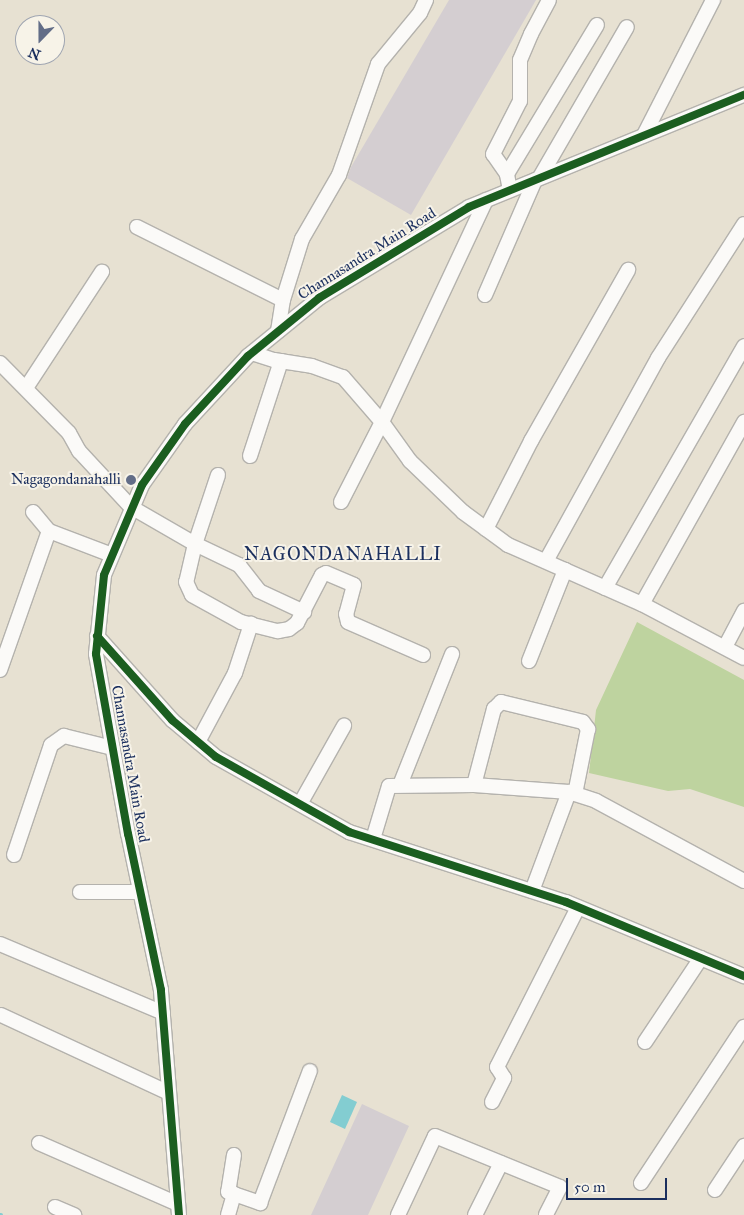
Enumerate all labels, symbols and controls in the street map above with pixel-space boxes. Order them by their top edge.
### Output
north arrow [15,15,65,65]
text: N [26,43,43,64]
street label: Channasandra Main Road [295,204,439,304]
place label: Nagagondanahalli [11,471,121,489]
marker: Nagagondanahalli [125,474,137,486]
district label: NAGONDANAHALLI [242,543,444,565]
street label: Channasandra Main Road [107,684,153,844]
scale bar [569,1168,670,1200]
text: 50 m [574,1178,606,1196]

